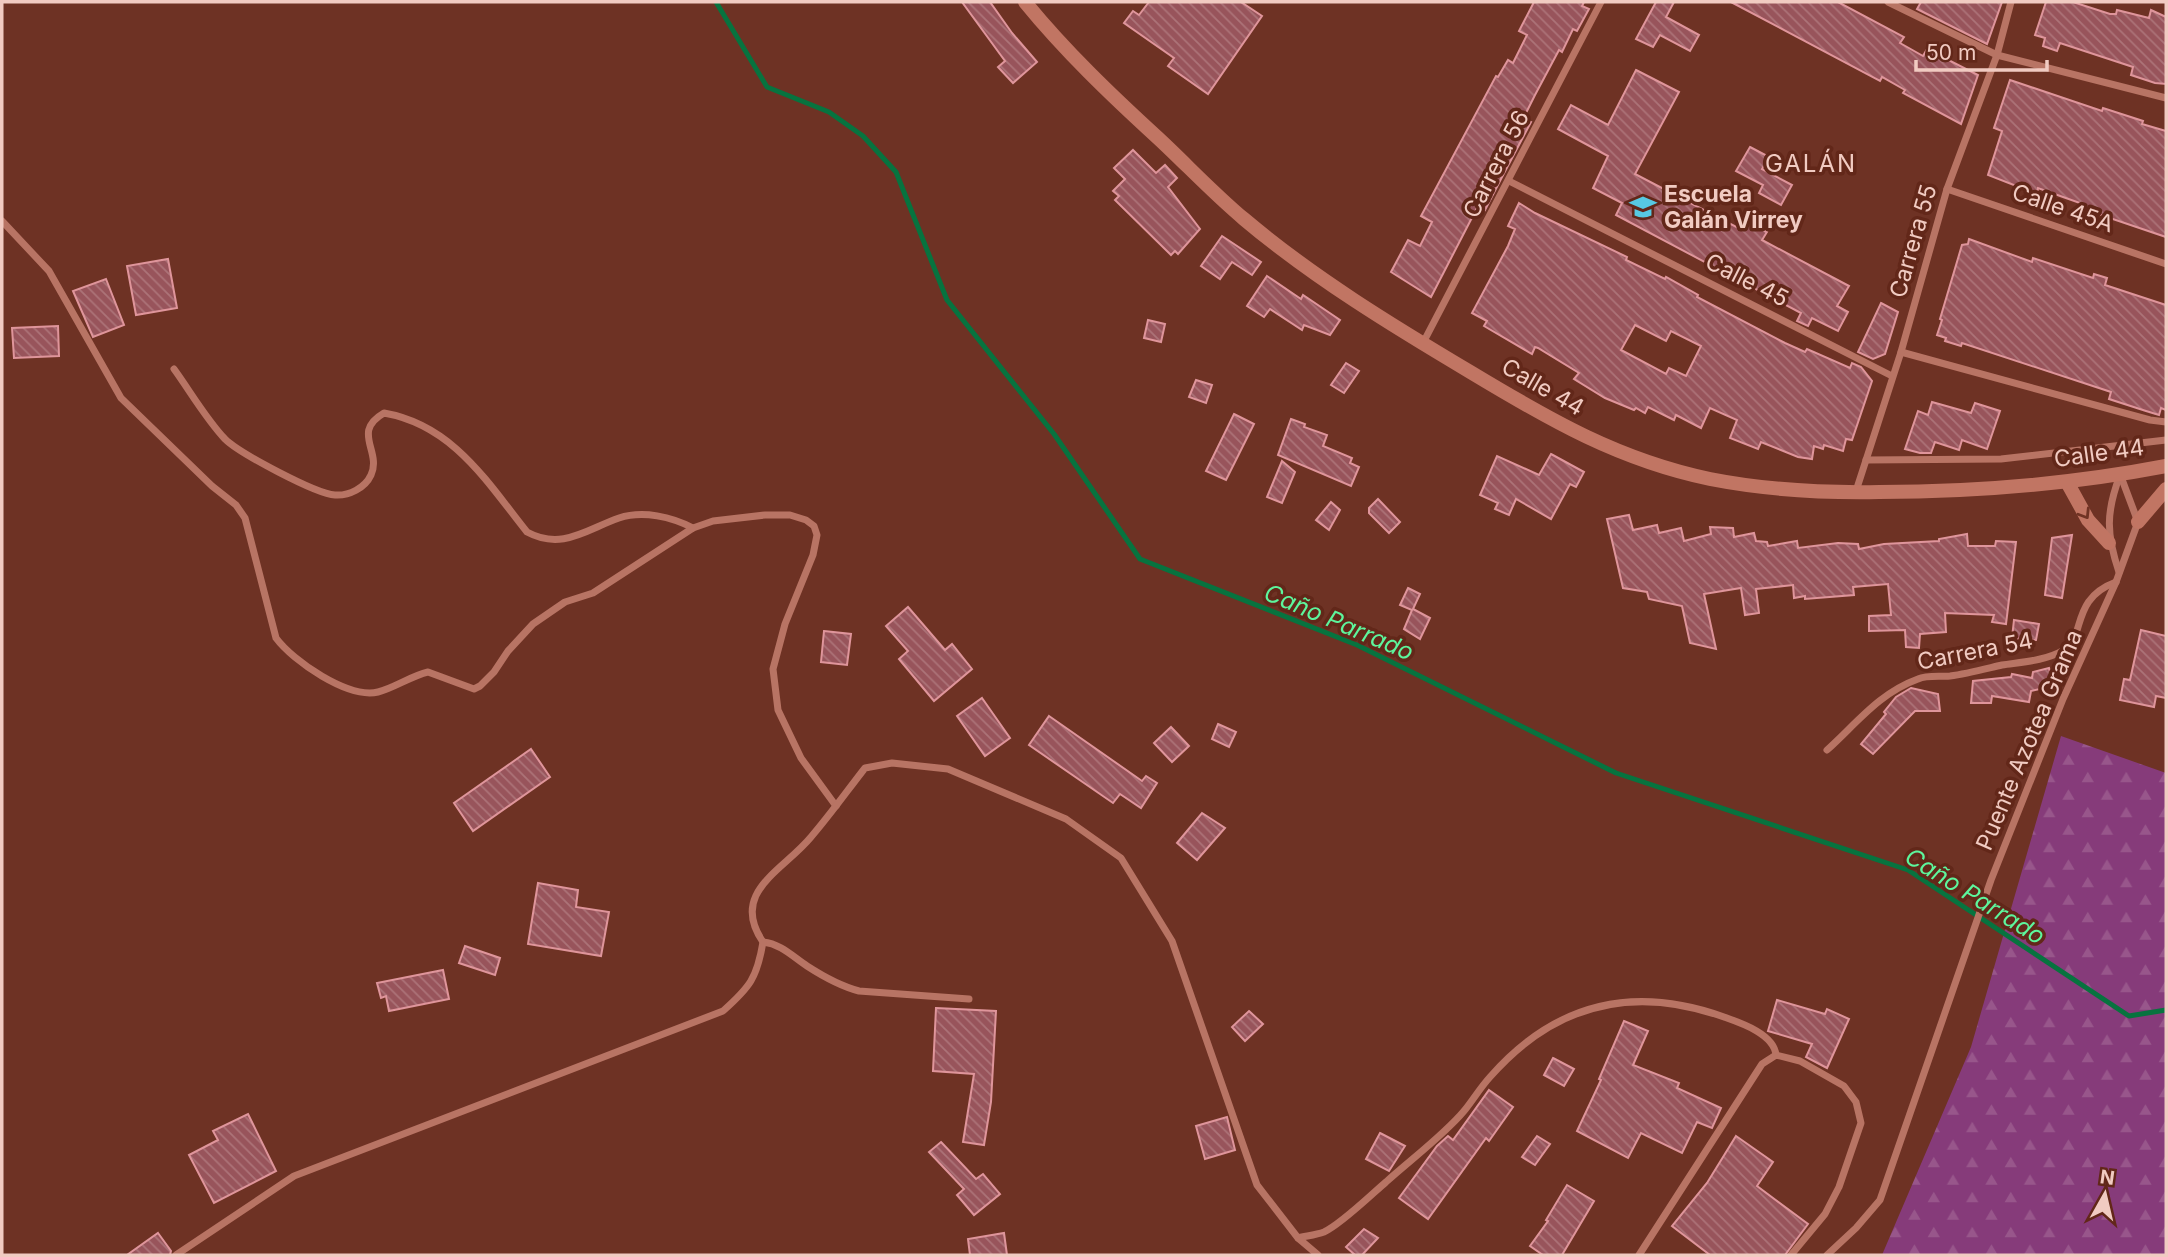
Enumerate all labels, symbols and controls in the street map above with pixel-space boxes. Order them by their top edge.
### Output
scale bar [1916,28,2047,72]
text: 50 m [1926,40,1976,65]
street label: Carrera 56 [1457,106,1535,222]
district label: GALÁN [1765,148,1857,178]
street label: Calle 45A [2009,178,2118,238]
place label: Escuela Galán Virrey [1664,180,1803,234]
street label: Carrera 55 [1883,181,1943,301]
school or university icon: Escuela Galán Virrey [1628,192,1658,222]
street label: Calle 45 [1701,247,1793,313]
street label: Calle 44 [1497,352,1589,422]
street label: Calle 44 [2052,433,2146,473]
one-way arrow [2077,507,2090,520]
water label: Caño Parrado [1260,578,1418,666]
street label: Carrera 54 [1915,626,2035,676]
street label: Puente Azotea Grama [1970,626,2088,854]
water label: Caño Parrado [1900,841,2050,951]
north arrow [2070,1159,2140,1229]
text: N [2099,1165,2116,1190]

